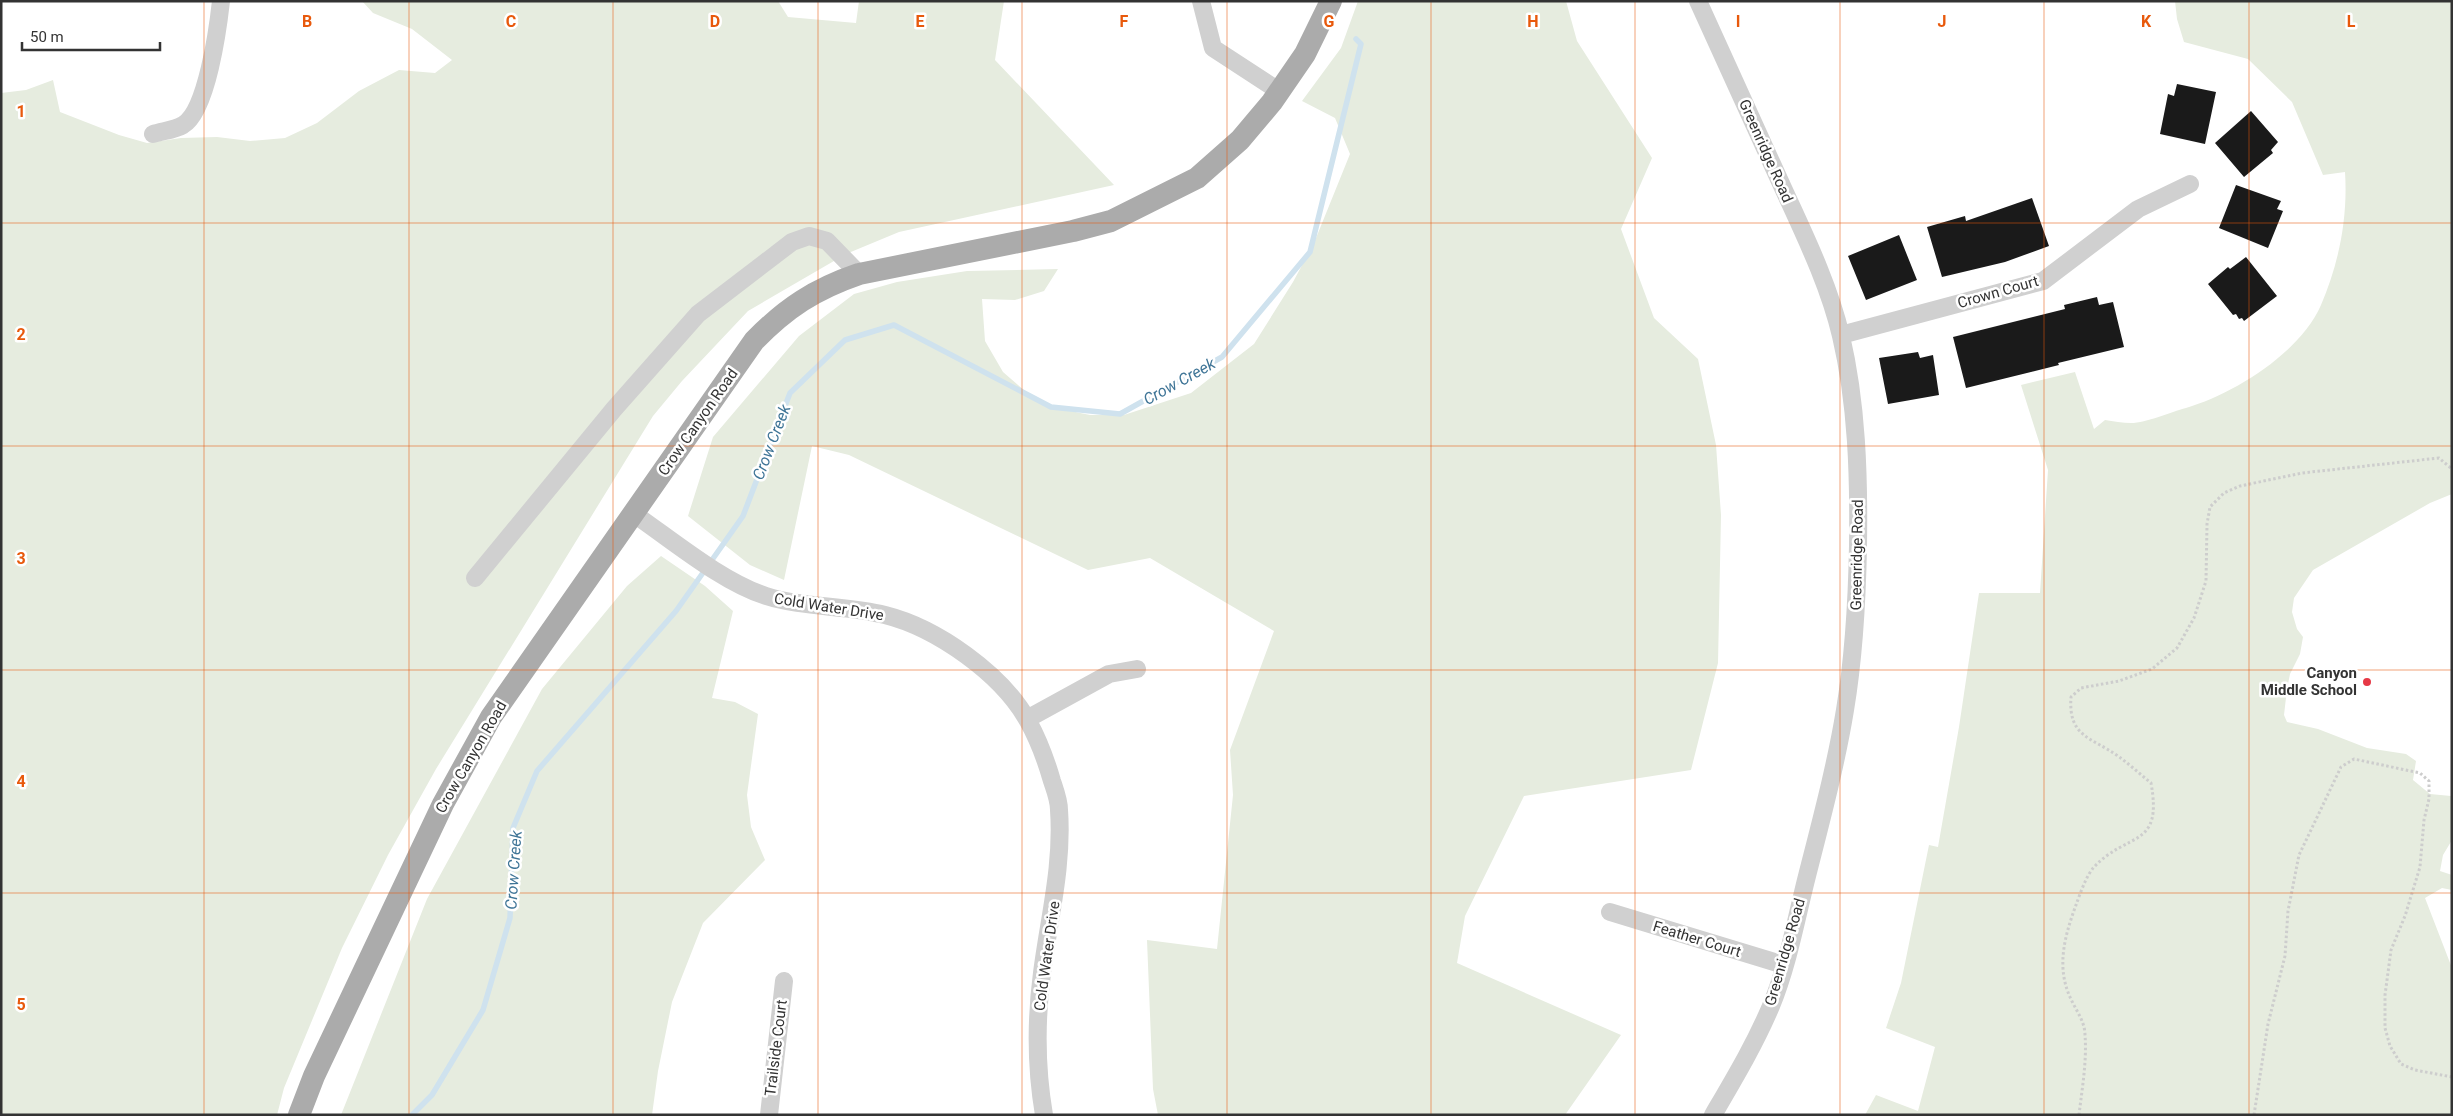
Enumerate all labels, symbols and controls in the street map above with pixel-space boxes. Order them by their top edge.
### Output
text: B [302,12,312,31]
text: C [506,12,516,31]
text: D [710,12,720,31]
text: E [916,12,925,31]
text: F [1120,12,1129,31]
text: G [1324,12,1335,31]
text: H [1527,12,1539,31]
text: I [1736,12,1740,31]
text: J [1938,12,1946,31]
text: K [2141,12,2152,31]
text: L [2347,12,2356,31]
scale bar [22,20,160,52]
text: 50 m [30,28,64,46]
street label: Greenridge Road [1735,97,1797,205]
text: 1 [16,102,26,121]
street label: Crown Court [1955,272,2041,312]
text: 2 [16,325,26,344]
water label: Crow Creek [1140,353,1219,409]
street label: Crow Canyon Road [654,365,742,479]
water label: Crow Creek [748,401,795,483]
street label: Greenridge Road [1847,499,1867,611]
text: 3 [16,549,26,568]
street label: Cold Water Drive [773,589,885,625]
place label: Canyon Middle School [2261,664,2357,699]
marker: Canyon Middle School [2361,676,2373,688]
street label: Crow Canyon Road [432,698,510,816]
text: 4 [16,772,26,791]
water label: Crow Creek [501,829,526,910]
street label: Greenridge Road [1761,896,1809,1008]
street label: Cold Water Drive [1030,900,1064,1012]
street label: Feather Court [1651,917,1743,961]
text: 5 [16,995,26,1014]
street label: Trailside Court [761,999,791,1097]

